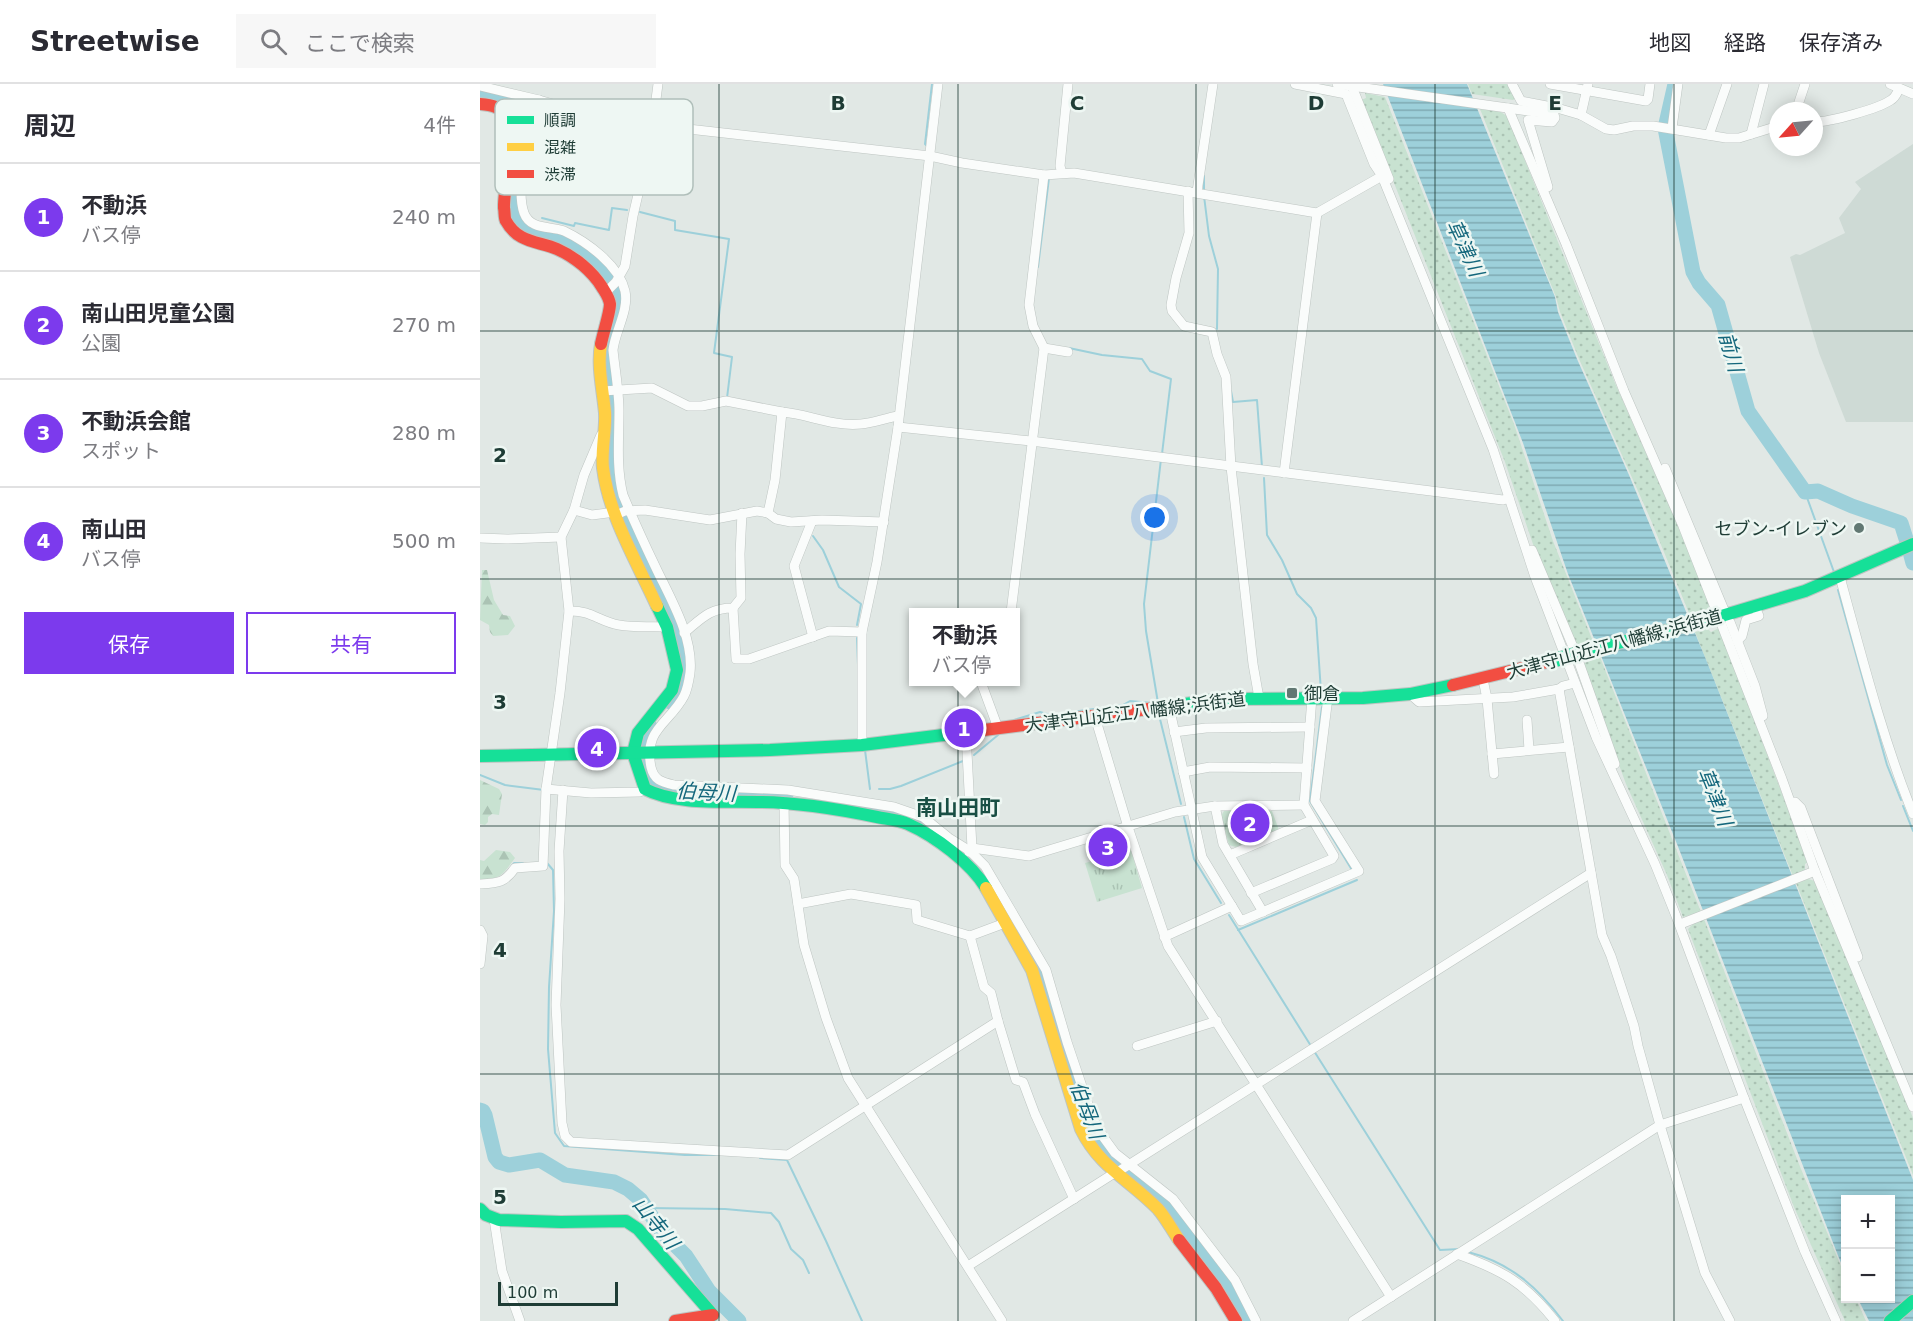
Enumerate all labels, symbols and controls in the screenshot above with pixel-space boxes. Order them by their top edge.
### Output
search box [236,14,656,68]
text: Streetwise [30,25,200,58]
icon: search [257,25,290,58]
text: ここで検索 [305,31,415,56]
text: 地図 [1649,31,1691,55]
text: 経路 [1724,31,1766,55]
text: 保存済み [1799,31,1883,55]
text: B [830,91,846,115]
text: C [1070,91,1084,115]
text: D [1308,91,1324,115]
text: E [1548,91,1562,115]
legend [495,99,693,195]
north arrow [1769,102,1823,156]
text: 周辺 [24,111,76,141]
text: 順調 [544,111,576,130]
text: 4件 [423,113,456,137]
text: 混雑 [544,138,576,157]
text: 渋滞 [544,165,576,184]
text: 不動浜 [81,193,147,218]
text: 1 [37,205,50,229]
text: 240 m [392,205,456,229]
water label: 草津川 [1441,216,1489,282]
text: バス停 [81,223,141,247]
text: 南山田児童公園 [81,301,235,326]
text: 2 [37,313,50,337]
text: 270 m [392,313,456,337]
water label: 前川 [1714,329,1749,376]
text: 公園 [81,331,121,355]
text: 不動浜会館 [81,409,191,434]
text: 3 [37,421,50,445]
text: 280 m [392,421,456,445]
text: スポット [81,439,161,463]
text: 2 [493,443,507,467]
your location [1140,503,1169,532]
text: 南山田 [81,517,147,542]
place label: セブン-イレブン [1715,518,1847,539]
marker: セブン-イレブン [1852,521,1866,535]
text: 4 [37,529,50,553]
text: 500 m [392,529,456,553]
text: バス停 [81,547,141,571]
street label: 大津守山近江八幡線;浜街道 [1504,605,1724,683]
popup [909,608,1020,686]
button: 保存 [24,612,234,674]
button: 共有 [246,612,456,674]
text: 不動浜 [931,623,998,648]
text: バス停 [931,653,991,677]
place label: 御倉 [1304,683,1340,704]
marker: 御倉 [1285,686,1299,700]
street label: 大津守山近江八幡線;浜街道 [1024,688,1246,736]
text: 3 [493,690,507,714]
pin: 1 [944,706,984,750]
pin: 4 [578,726,616,770]
water label: 草津川 [1693,765,1738,831]
water label: 伯母川 [675,778,739,806]
district label: 南山田町 [916,796,1000,820]
pin: 2 [1230,800,1270,846]
pin: 3 [1088,824,1128,870]
text: 4 [493,938,507,962]
water label: 伯母川 [1065,1078,1110,1144]
text: 5 [493,1185,507,1209]
water label: 山寺川 [628,1192,685,1255]
map controls [1841,1195,1895,1303]
button: + [1841,1195,1895,1249]
button: − [1841,1249,1895,1303]
scale bar [498,1279,618,1306]
text: 100 m [507,1283,558,1302]

